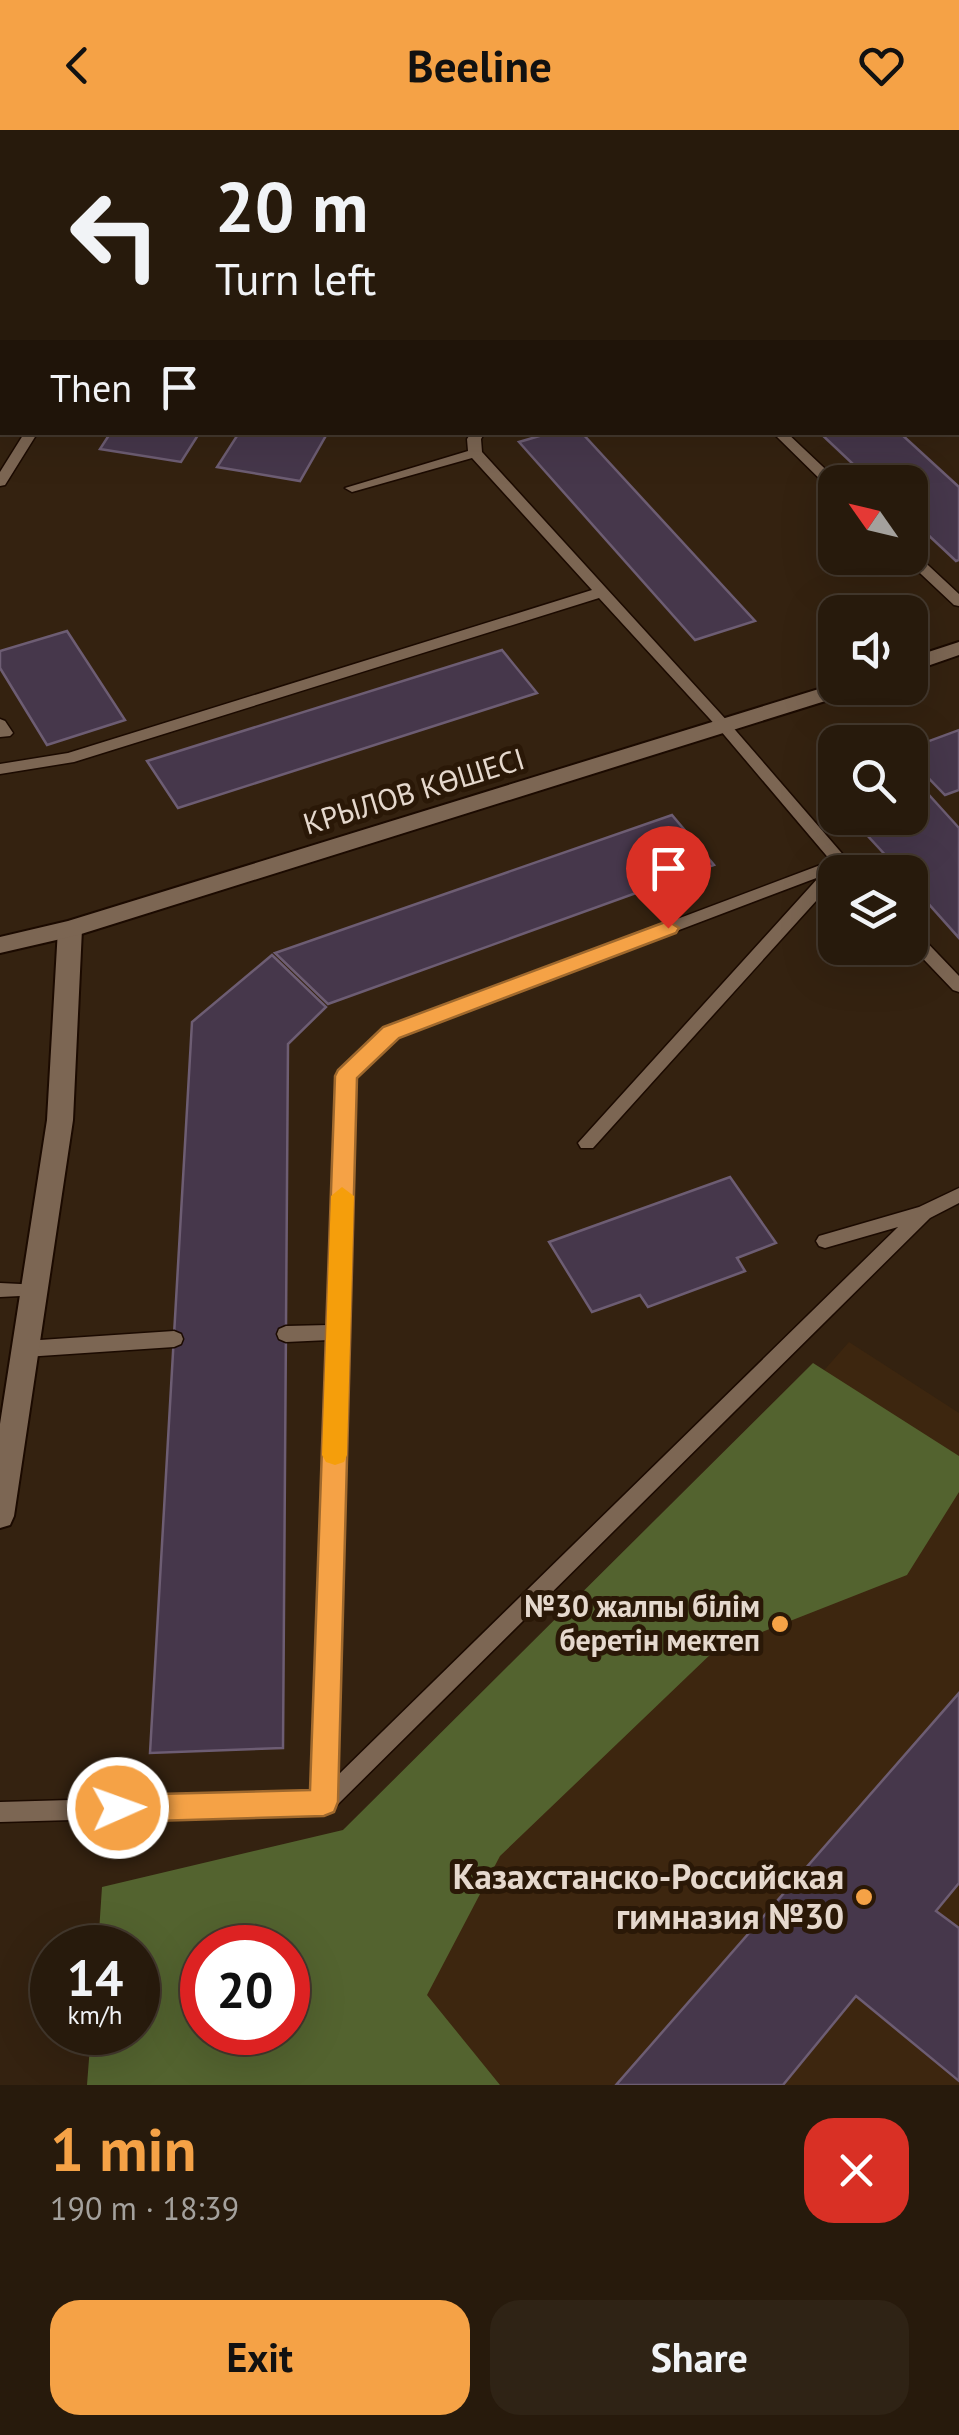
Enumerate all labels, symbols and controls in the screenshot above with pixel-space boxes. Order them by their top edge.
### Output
text: Beeline [407,36,552,94]
icon: back [50,38,105,93]
icon: heart [854,38,909,93]
text: 20 m [215,161,368,251]
icon: left [50,170,180,300]
text: Turn left [215,249,376,307]
icon: arrive [152,360,207,415]
text: Then [50,363,132,412]
north arrow [818,465,928,575]
map controls [818,465,928,965]
button: sound [818,595,928,705]
button: search [818,725,928,835]
street label: КРЫЛОВ КӨШЕСІ [298,738,529,843]
pin [626,826,711,929]
icon: arrive [641,841,696,896]
button: layers [818,855,928,965]
place label: №30 жалпы білім беретін мектеп [524,1586,760,1659]
marker: №30 жалпы білім беретін мектеп [769,1613,791,1635]
position arrow [66,1756,170,1860]
place label: Казахстанско-Российская гимназия №30 [453,1853,844,1939]
marker: Казахстанско-Российская гимназия №30 [853,1886,875,1908]
speed limit sign: 20 [180,1925,310,2055]
text: 14 [67,1945,123,2010]
text: km/h [68,1999,122,2031]
text: 1 min [50,2110,196,2188]
button: close [804,2118,909,2223]
text: 190 m · 18:39 [50,2187,239,2229]
button: Exit [50,2300,470,2415]
button: Share [490,2300,909,2415]

